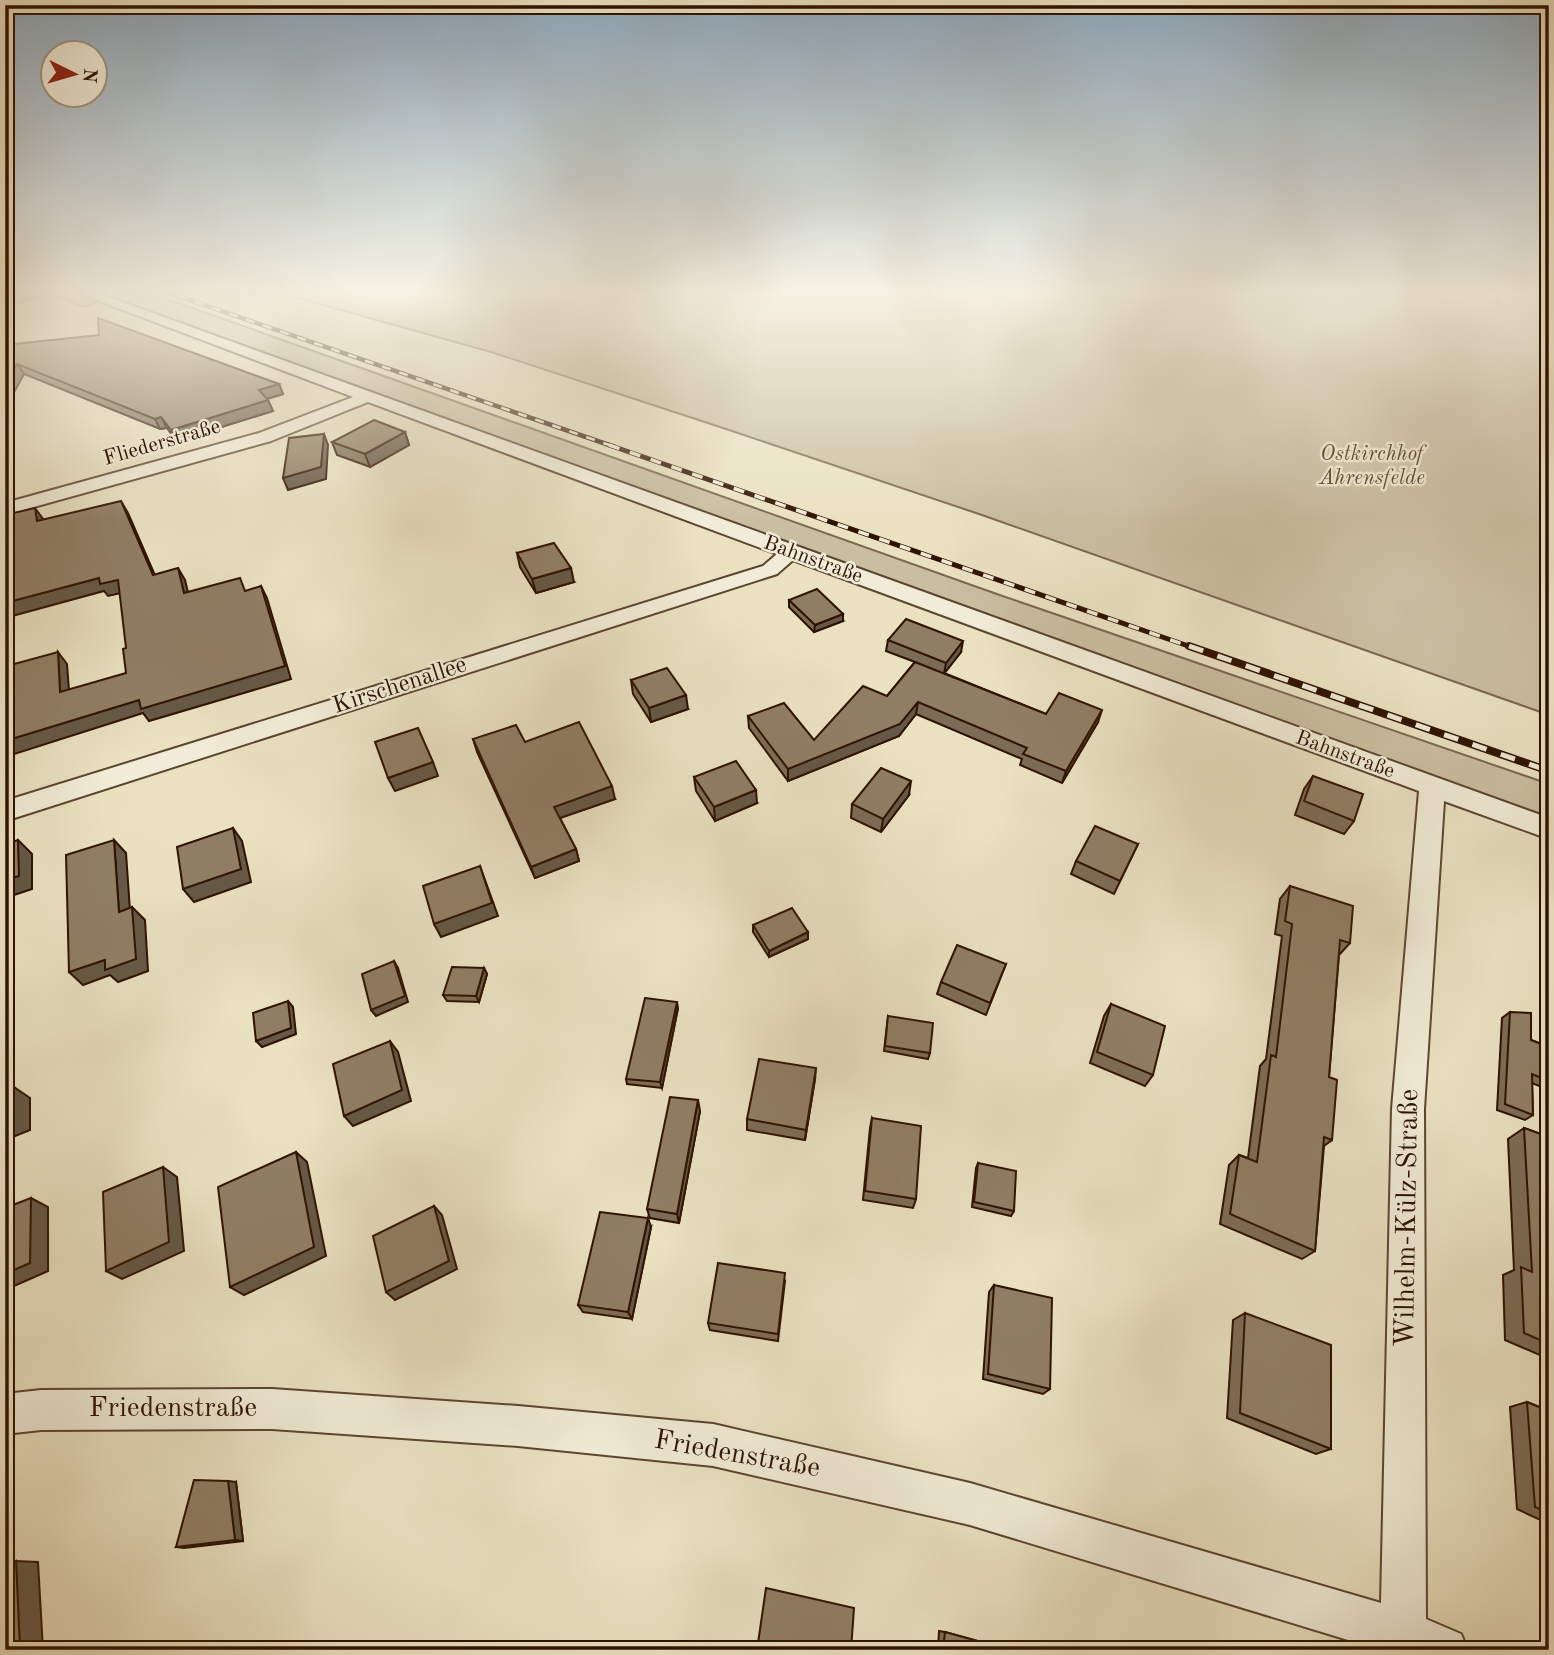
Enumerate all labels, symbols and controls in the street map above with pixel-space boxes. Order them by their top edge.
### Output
north arrow [38,38,108,108]
text: N [78,67,99,84]
street label: Fliederstraße [101,416,223,470]
park label: Ostkirchhof Ahrensfelde [1318,444,1427,489]
street label: Bahnstraße [761,532,865,588]
street label: Kirschenallee [330,653,470,719]
street label: Bahnstraße [1293,727,1397,783]
street label: Wilhelm-Külz-Straße [1392,1089,1424,1347]
street label: Friedenstraße [89,1395,257,1423]
street label: Friedenstraße [652,1427,822,1483]

